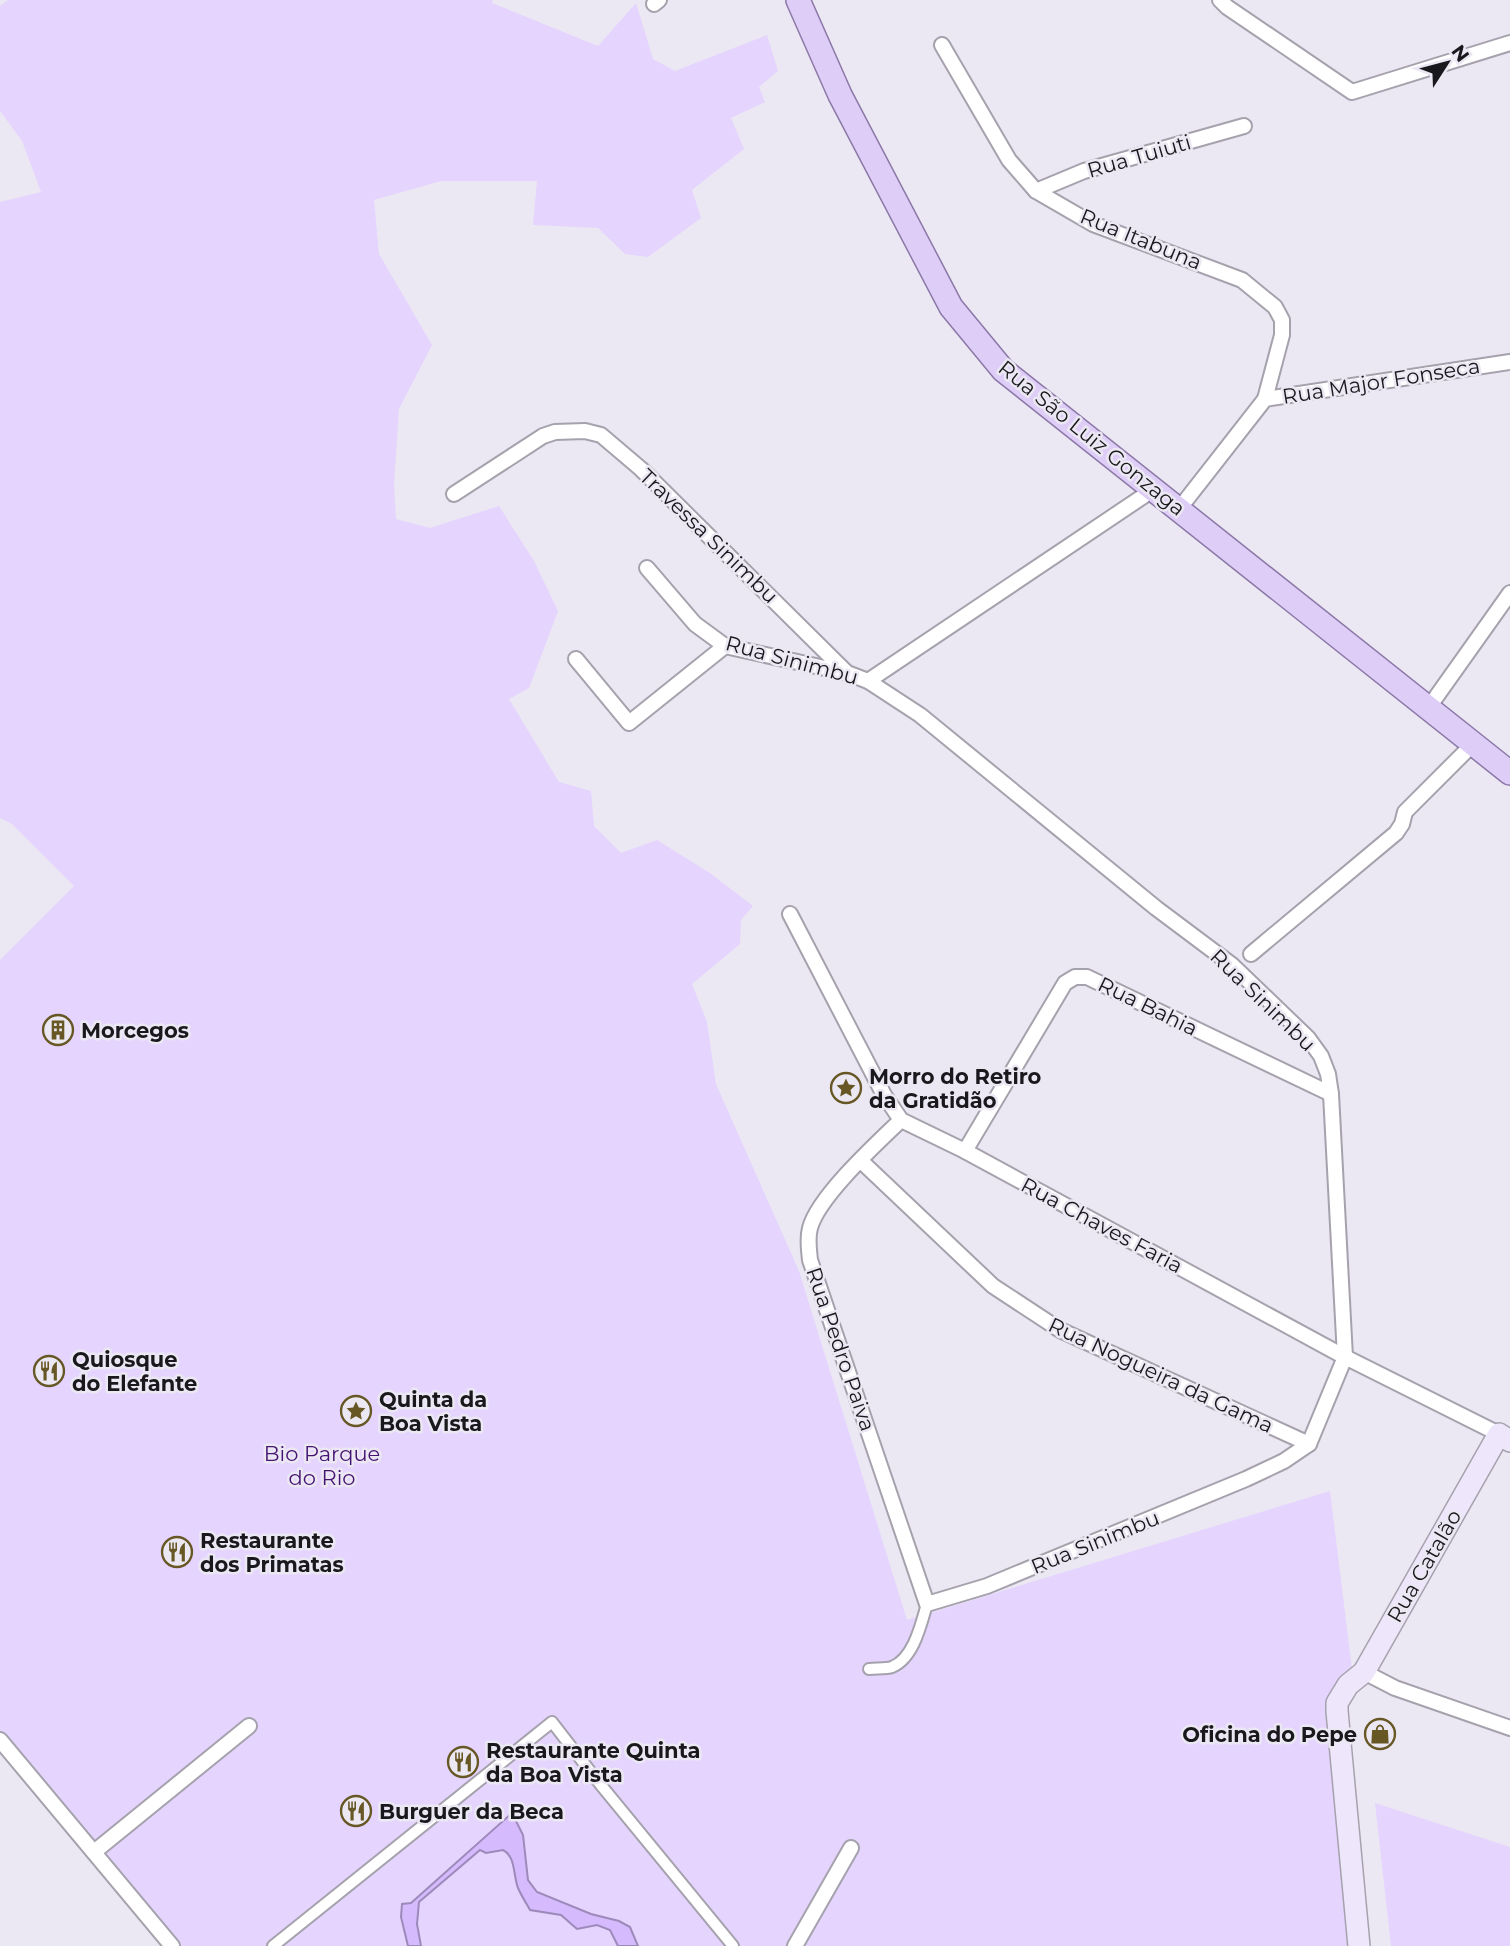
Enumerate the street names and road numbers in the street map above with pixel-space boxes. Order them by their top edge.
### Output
street label: Rua Tuiuti [1084,129,1194,183]
street label: Rua Itabuna [1077,203,1205,275]
street label: Rua Major Fonseca [1280,353,1482,409]
street label: Rua São Luiz Gonzaga [994,355,1190,521]
street label: Travessa Sinimbu [635,464,783,608]
street label: Rua Sinimbu [723,630,861,690]
street label: Rua Sinimbu [1205,944,1321,1056]
street label: Rua Bahia [1094,971,1202,1041]
street label: Rua Chaves Faria [1017,1172,1187,1278]
street label: Rua Pedro Paiva [801,1264,881,1434]
street label: Rua Nogueira da Gama [1045,1312,1277,1438]
street label: Rua Sinimbu [1027,1505,1163,1579]
street label: Rua Catalão [1382,1505,1466,1627]

